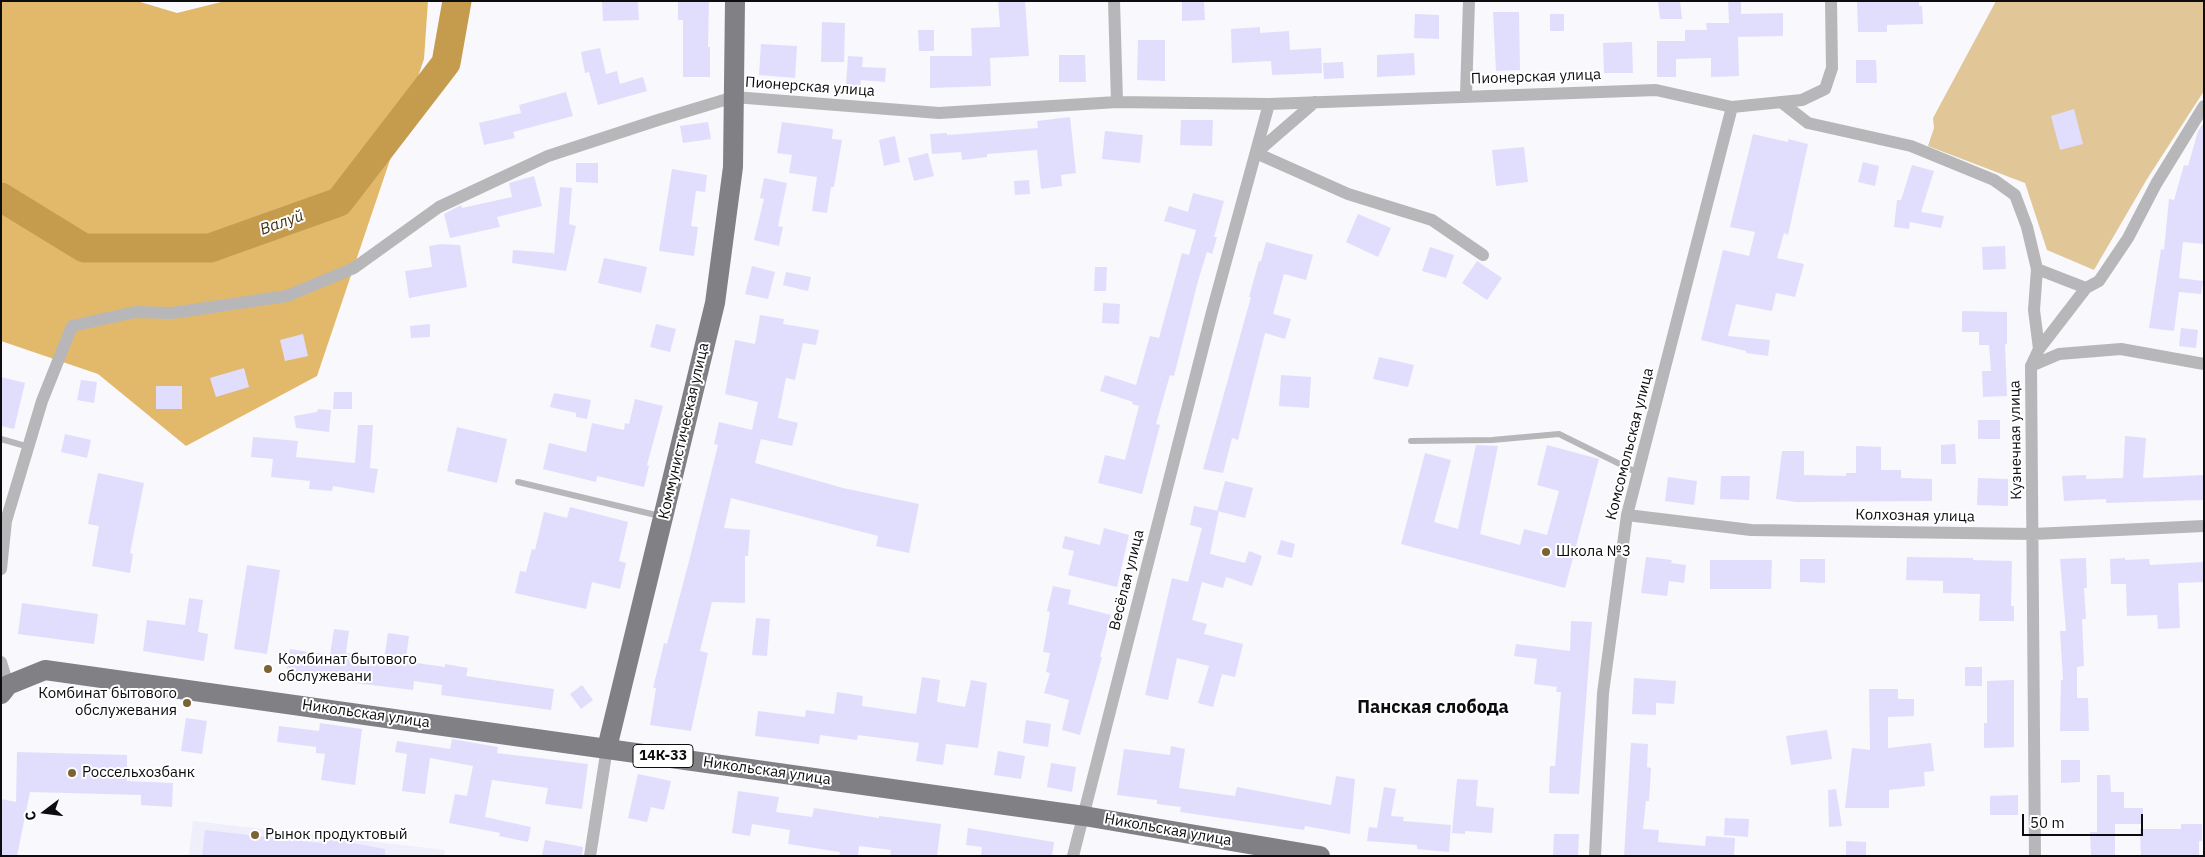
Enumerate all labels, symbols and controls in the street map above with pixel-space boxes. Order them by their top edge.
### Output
street label: Пионерская улица [1471,66,1601,88]
street label: Пионерская улица [744,73,876,101]
water label: Валуй [258,206,306,240]
street label: Коммунистическая улица [655,341,713,521]
street label: Комсомольская улица [1602,366,1658,522]
street label: Кузнечная улица [2006,380,2026,500]
street label: Колхозная улица [1855,506,1975,526]
street label: Весёлая улица [1106,528,1148,632]
place label: Школа №3 [1556,543,1631,561]
marker: Школа №3 [1540,546,1552,558]
place label: Комбинат бытового обслужевани [278,651,417,686]
marker: Комбинат бытового обслужевани [262,663,274,675]
place label: Комбинат бытового обслужевания [38,685,177,720]
street label: Никольская улица [301,696,431,732]
marker: Комбинат бытового обслужевания [181,697,193,709]
district label: Панская слобода [1357,697,1509,719]
road number: 14К-33 [633,744,693,768]
street label: Никольская улица [702,753,832,789]
place label: Россельхозбанк [82,764,195,782]
marker: Россельхозбанк [66,767,78,779]
north arrow [20,787,70,837]
scale bar [2025,804,2146,836]
text: С [21,809,40,823]
street label: Никольская улица [1103,810,1233,850]
text: 50 m [2030,813,2065,832]
place label: Рынок продуктовый [265,826,408,844]
marker: Рынок продуктовый [249,829,261,841]

